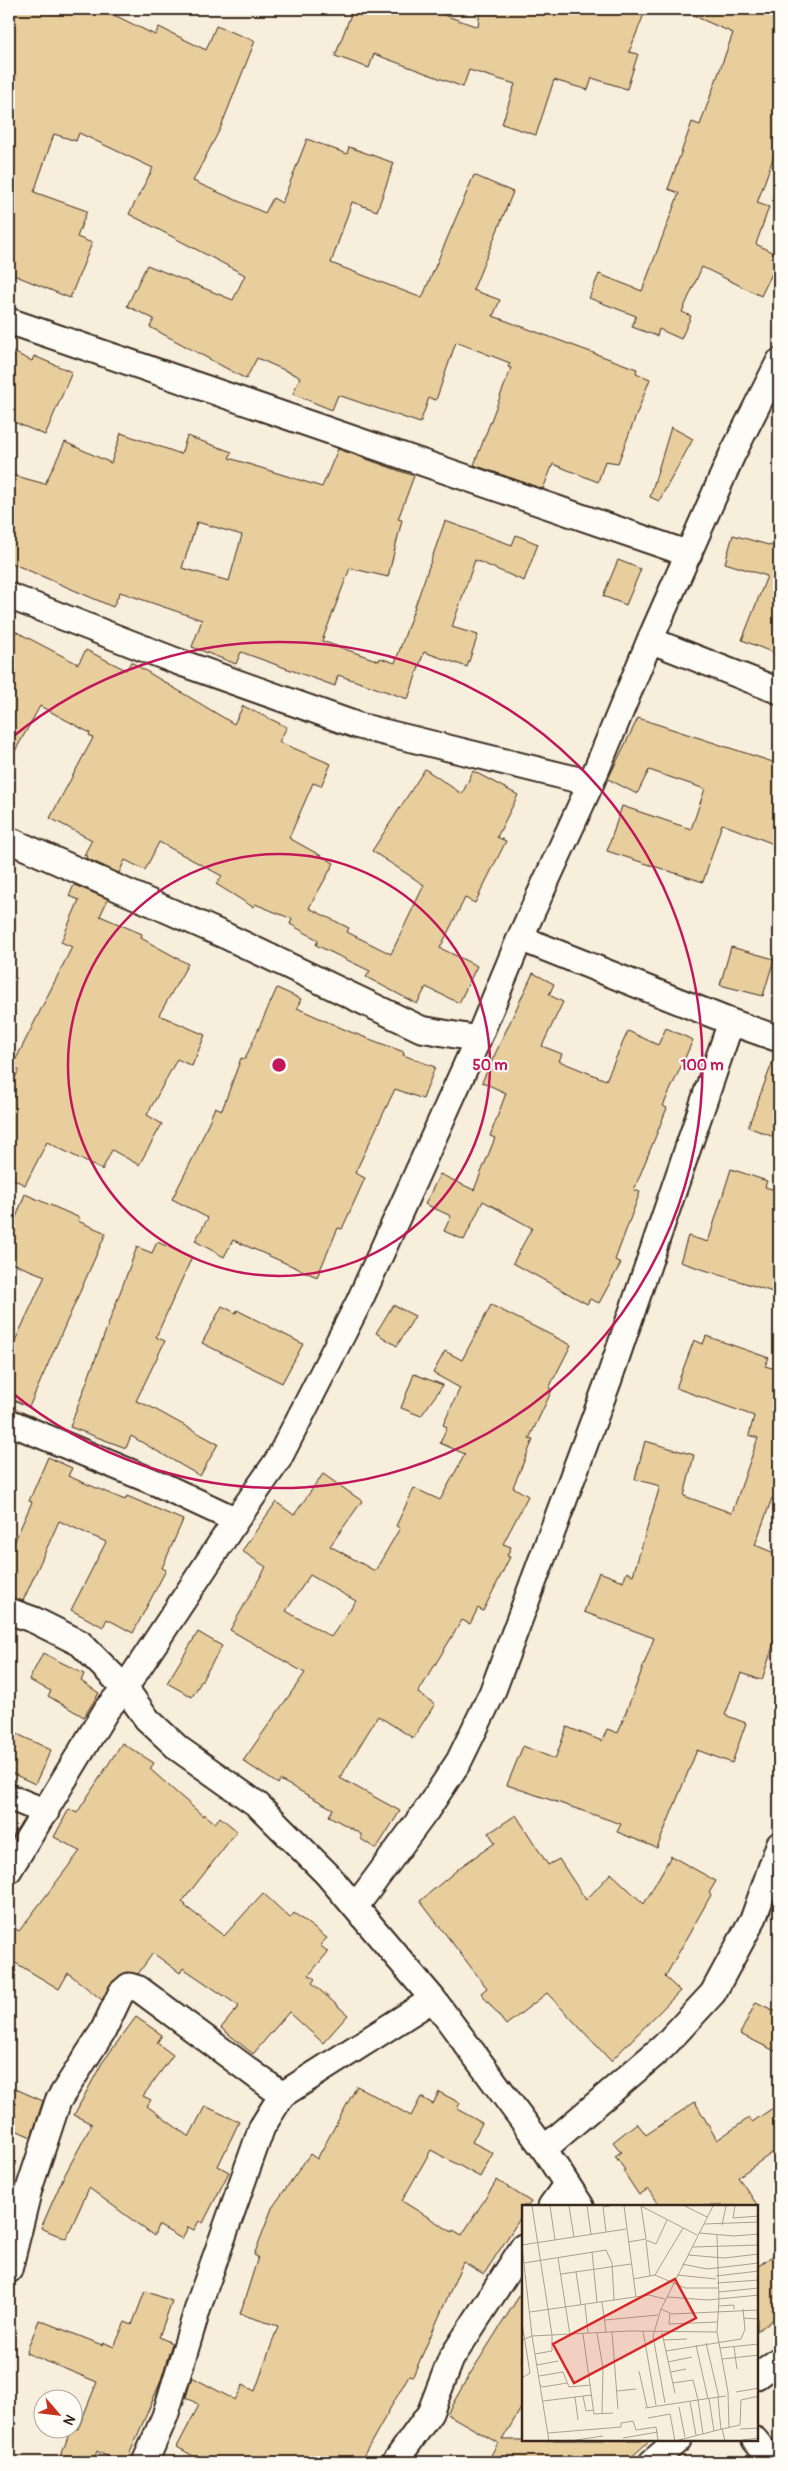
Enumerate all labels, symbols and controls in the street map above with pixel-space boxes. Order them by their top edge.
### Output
centre of rings [270,1056,288,1074]
text: 50 m [473,1056,507,1075]
text: 100 m [681,1056,723,1075]
inset map [522,2205,758,2441]
north arrow [32,2388,82,2438]
text: N [59,2412,79,2428]

